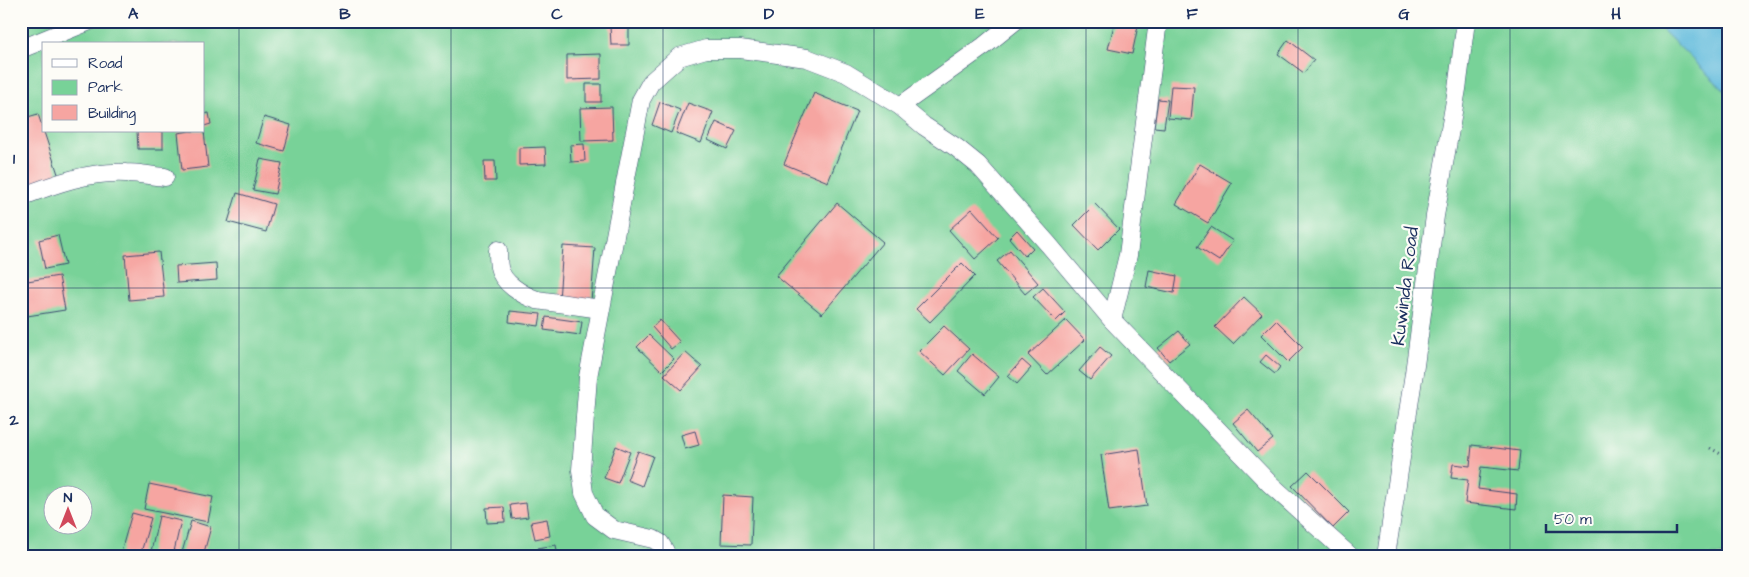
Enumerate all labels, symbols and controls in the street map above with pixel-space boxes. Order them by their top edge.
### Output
text: A [128,3,139,25]
text: B [339,3,351,25]
text: C [551,3,563,25]
text: D [764,3,775,25]
text: E [975,3,985,25]
text: F [1186,3,1198,25]
text: G [1398,3,1410,25]
text: H [1611,3,1621,25]
legend [42,42,205,132]
text: Road [88,53,123,74]
text: Park [88,77,123,98]
text: Building [88,103,136,125]
text: 1 [13,148,16,170]
street label: Kuwinda Road [1385,225,1426,347]
text: 2 [8,409,19,431]
north arrow [42,484,92,534]
text: N [64,488,73,508]
scale bar [1546,502,1678,534]
text: 50 m [1554,509,1592,530]

